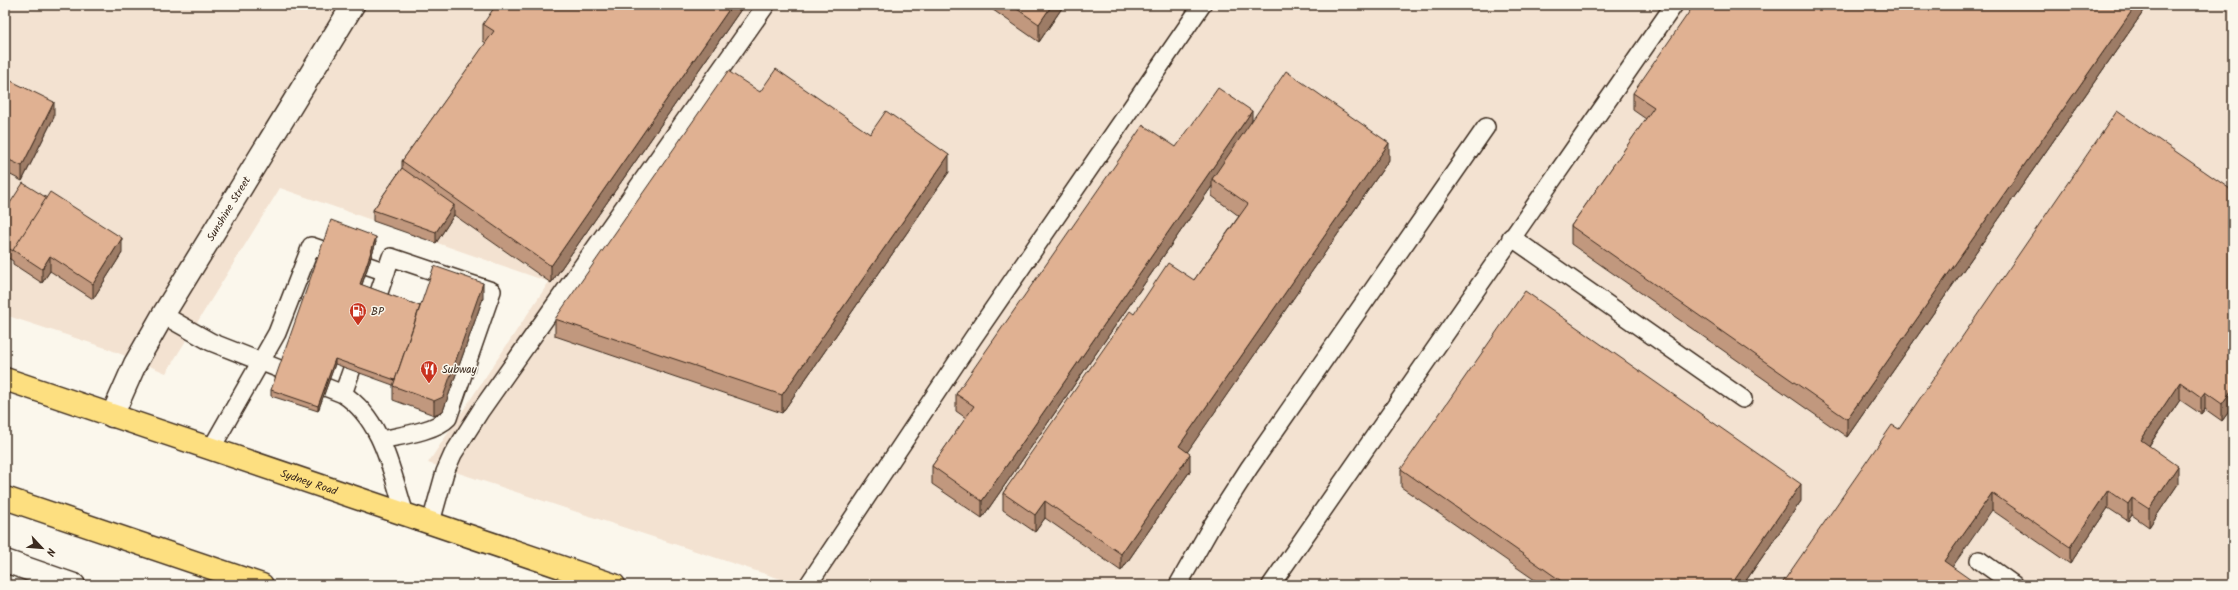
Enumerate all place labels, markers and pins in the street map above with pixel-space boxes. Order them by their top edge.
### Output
fuel station icon: BP [348,301,368,326]
place label: BP [371,303,385,321]
restaurant icon: Subway [419,359,439,384]
place label: Subway [442,361,477,379]

